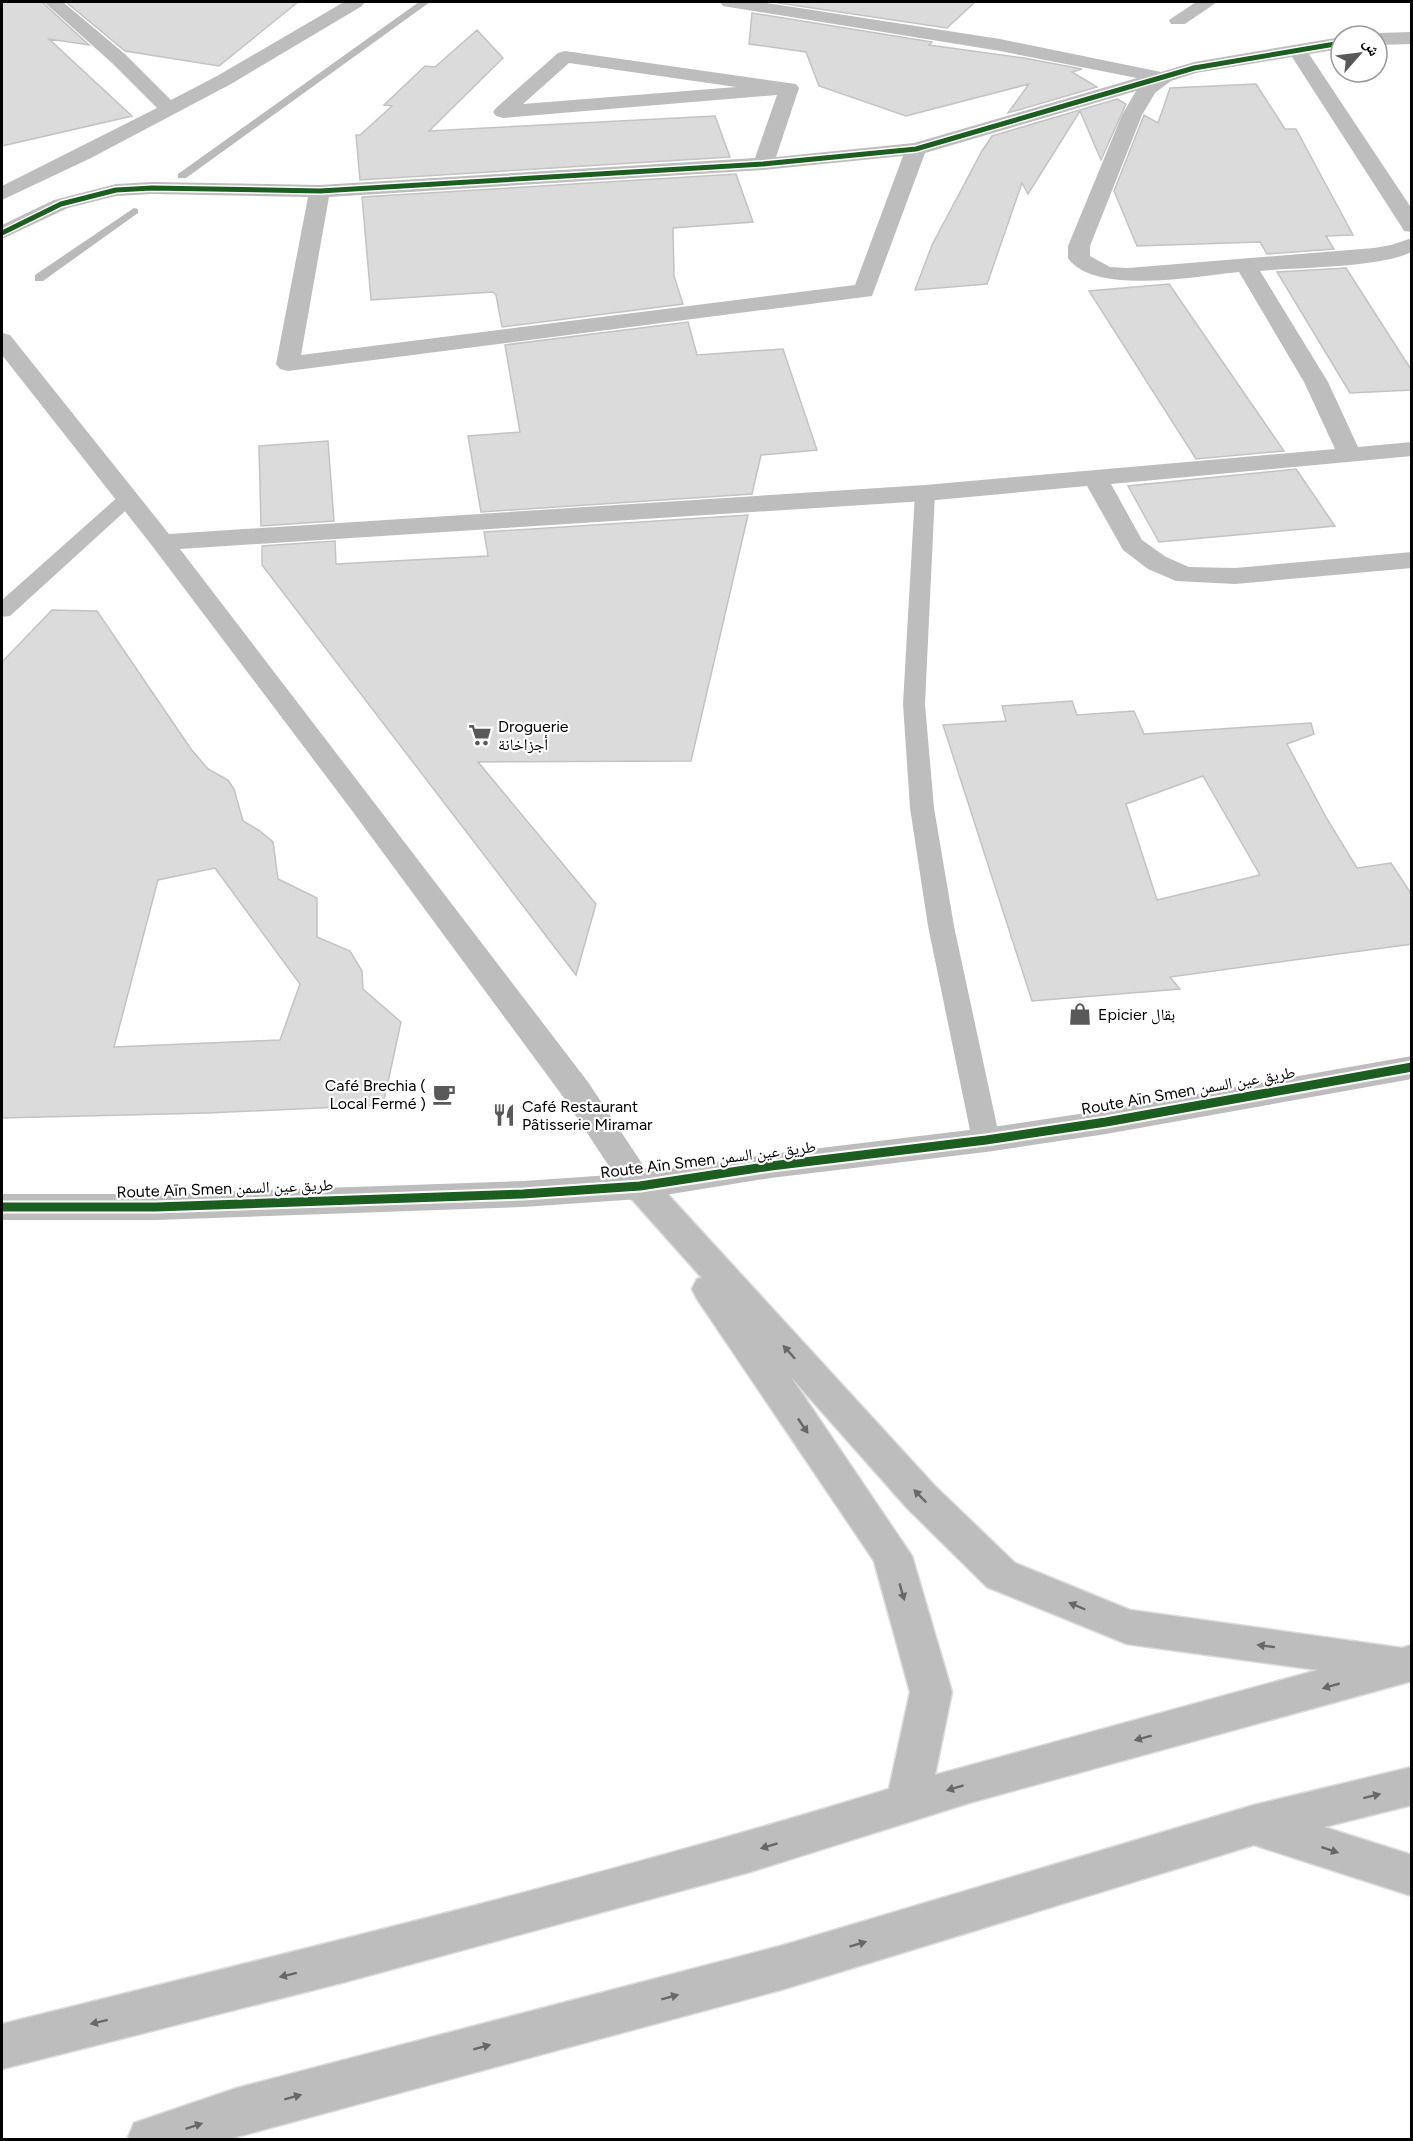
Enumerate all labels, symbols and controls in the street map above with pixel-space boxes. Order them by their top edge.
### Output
north arrow [1329,24,1389,84]
text: ش [1359,35,1384,59]
place label: Droguerie أجزاخانة [498,717,569,754]
supermarket icon: Droguerie أجزاخانة [467,722,493,748]
shop icon: Epicier بقال [1067,1001,1093,1027]
place label: Epicier بقال [1098,1005,1175,1025]
street label: Route Aïn Smen طريق عين السمن [1080,1062,1297,1120]
place label: Café Brechia ( Local Fermé ) [325,1076,426,1113]
cafe icon: Café Brechia ( Local Fermé ) [431,1081,457,1107]
place label: Café Restaurant Pâtisserie Miramar [522,1097,653,1134]
restaurant icon: Café Restaurant Pâtisserie Miramar [491,1102,517,1128]
street label: Route Aïn Smen طريق عين السمن [599,1137,817,1183]
street label: Route Aïn Smen طريق عين السمن [116,1175,334,1203]
one-way arrow [782,1344,796,1359]
one-way arrow [797,1417,809,1433]
one-way arrow [913,1489,927,1504]
one-way arrow [898,1583,907,1601]
one-way arrow [1068,1601,1086,1611]
one-way arrow [1257,1641,1276,1650]
one-way arrow [1322,1682,1340,1691]
one-way arrow [1134,1733,1152,1743]
one-way arrow [946,1784,964,1794]
one-way arrow [1363,1790,1381,1800]
one-way arrow [760,1842,778,1851]
one-way arrow [1321,1845,1339,1855]
one-way arrow [849,1939,867,1949]
one-way arrow [279,1970,297,1980]
one-way arrow [661,1992,679,2001]
one-way arrow [90,2018,108,2028]
one-way arrow [473,2042,491,2052]
one-way arrow [284,2092,302,2102]
one-way arrow [185,2121,203,2130]

